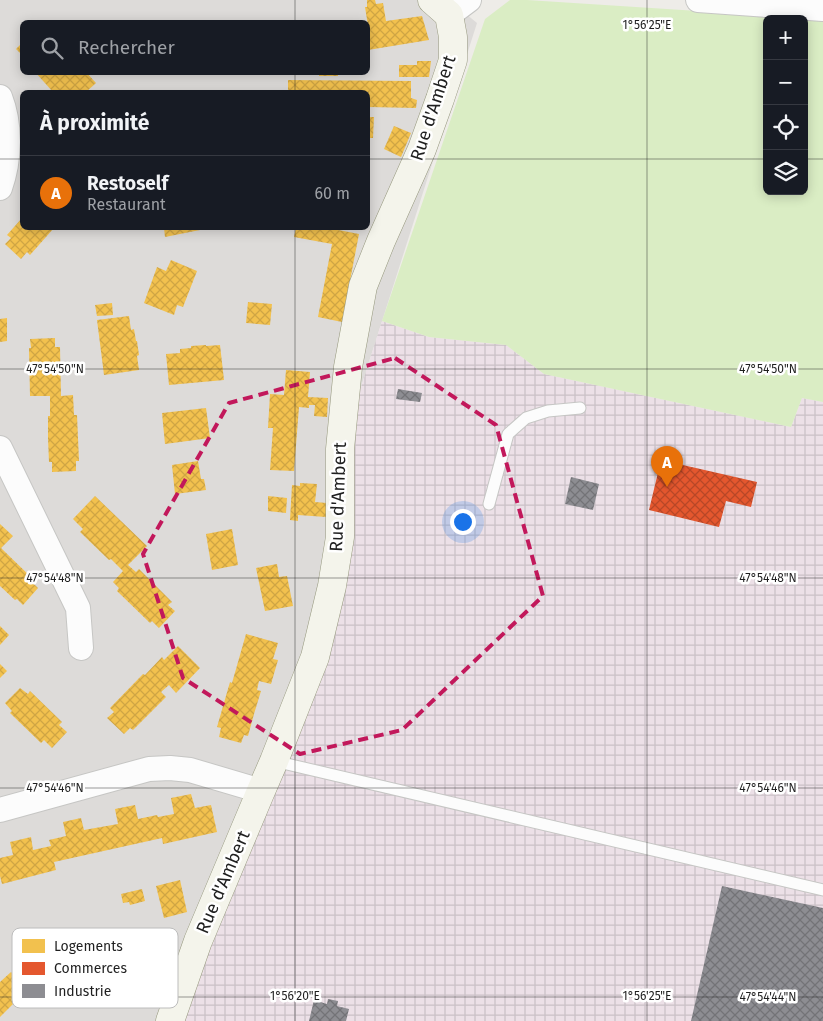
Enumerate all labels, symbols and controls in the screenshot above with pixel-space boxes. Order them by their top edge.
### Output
map controls [763,15,808,195]
button: + [763,15,808,60]
text: 1°56'25"E [622,18,672,32]
search box [20,20,370,75]
icon: search [38,34,66,62]
text: Rechercher [78,36,175,59]
street label: Rue d'Ambert [406,52,461,164]
button: − [763,60,808,105]
button: locate [763,105,808,150]
text: À proximité [40,110,149,136]
button: layers [763,150,808,195]
text: Restoself [87,172,168,195]
text: A [51,184,61,203]
text: 60 m [315,184,350,203]
text: Restaurant [87,195,166,214]
text: 47°54'50"N [26,362,84,376]
text: 47°54'50"N [739,362,797,376]
street label: Rue d'Ambert [325,441,351,552]
pin: A [651,446,683,487]
your location [450,509,476,535]
text: 47°54'48"N [26,571,84,585]
text: 47°54'48"N [739,571,797,585]
text: 47°54'46"N [26,781,84,795]
text: 47°54'46"N [739,781,797,795]
street label: Rue d'Ambert [191,827,255,937]
legend [12,928,178,1008]
text: Logements [54,938,123,955]
text: Commerces [54,960,127,977]
text: Industrie [54,983,111,1000]
text: 1°56'20"E [270,989,320,1003]
text: 1°56'25"E [622,989,672,1003]
text: 47°54'44"N [740,990,796,1004]

